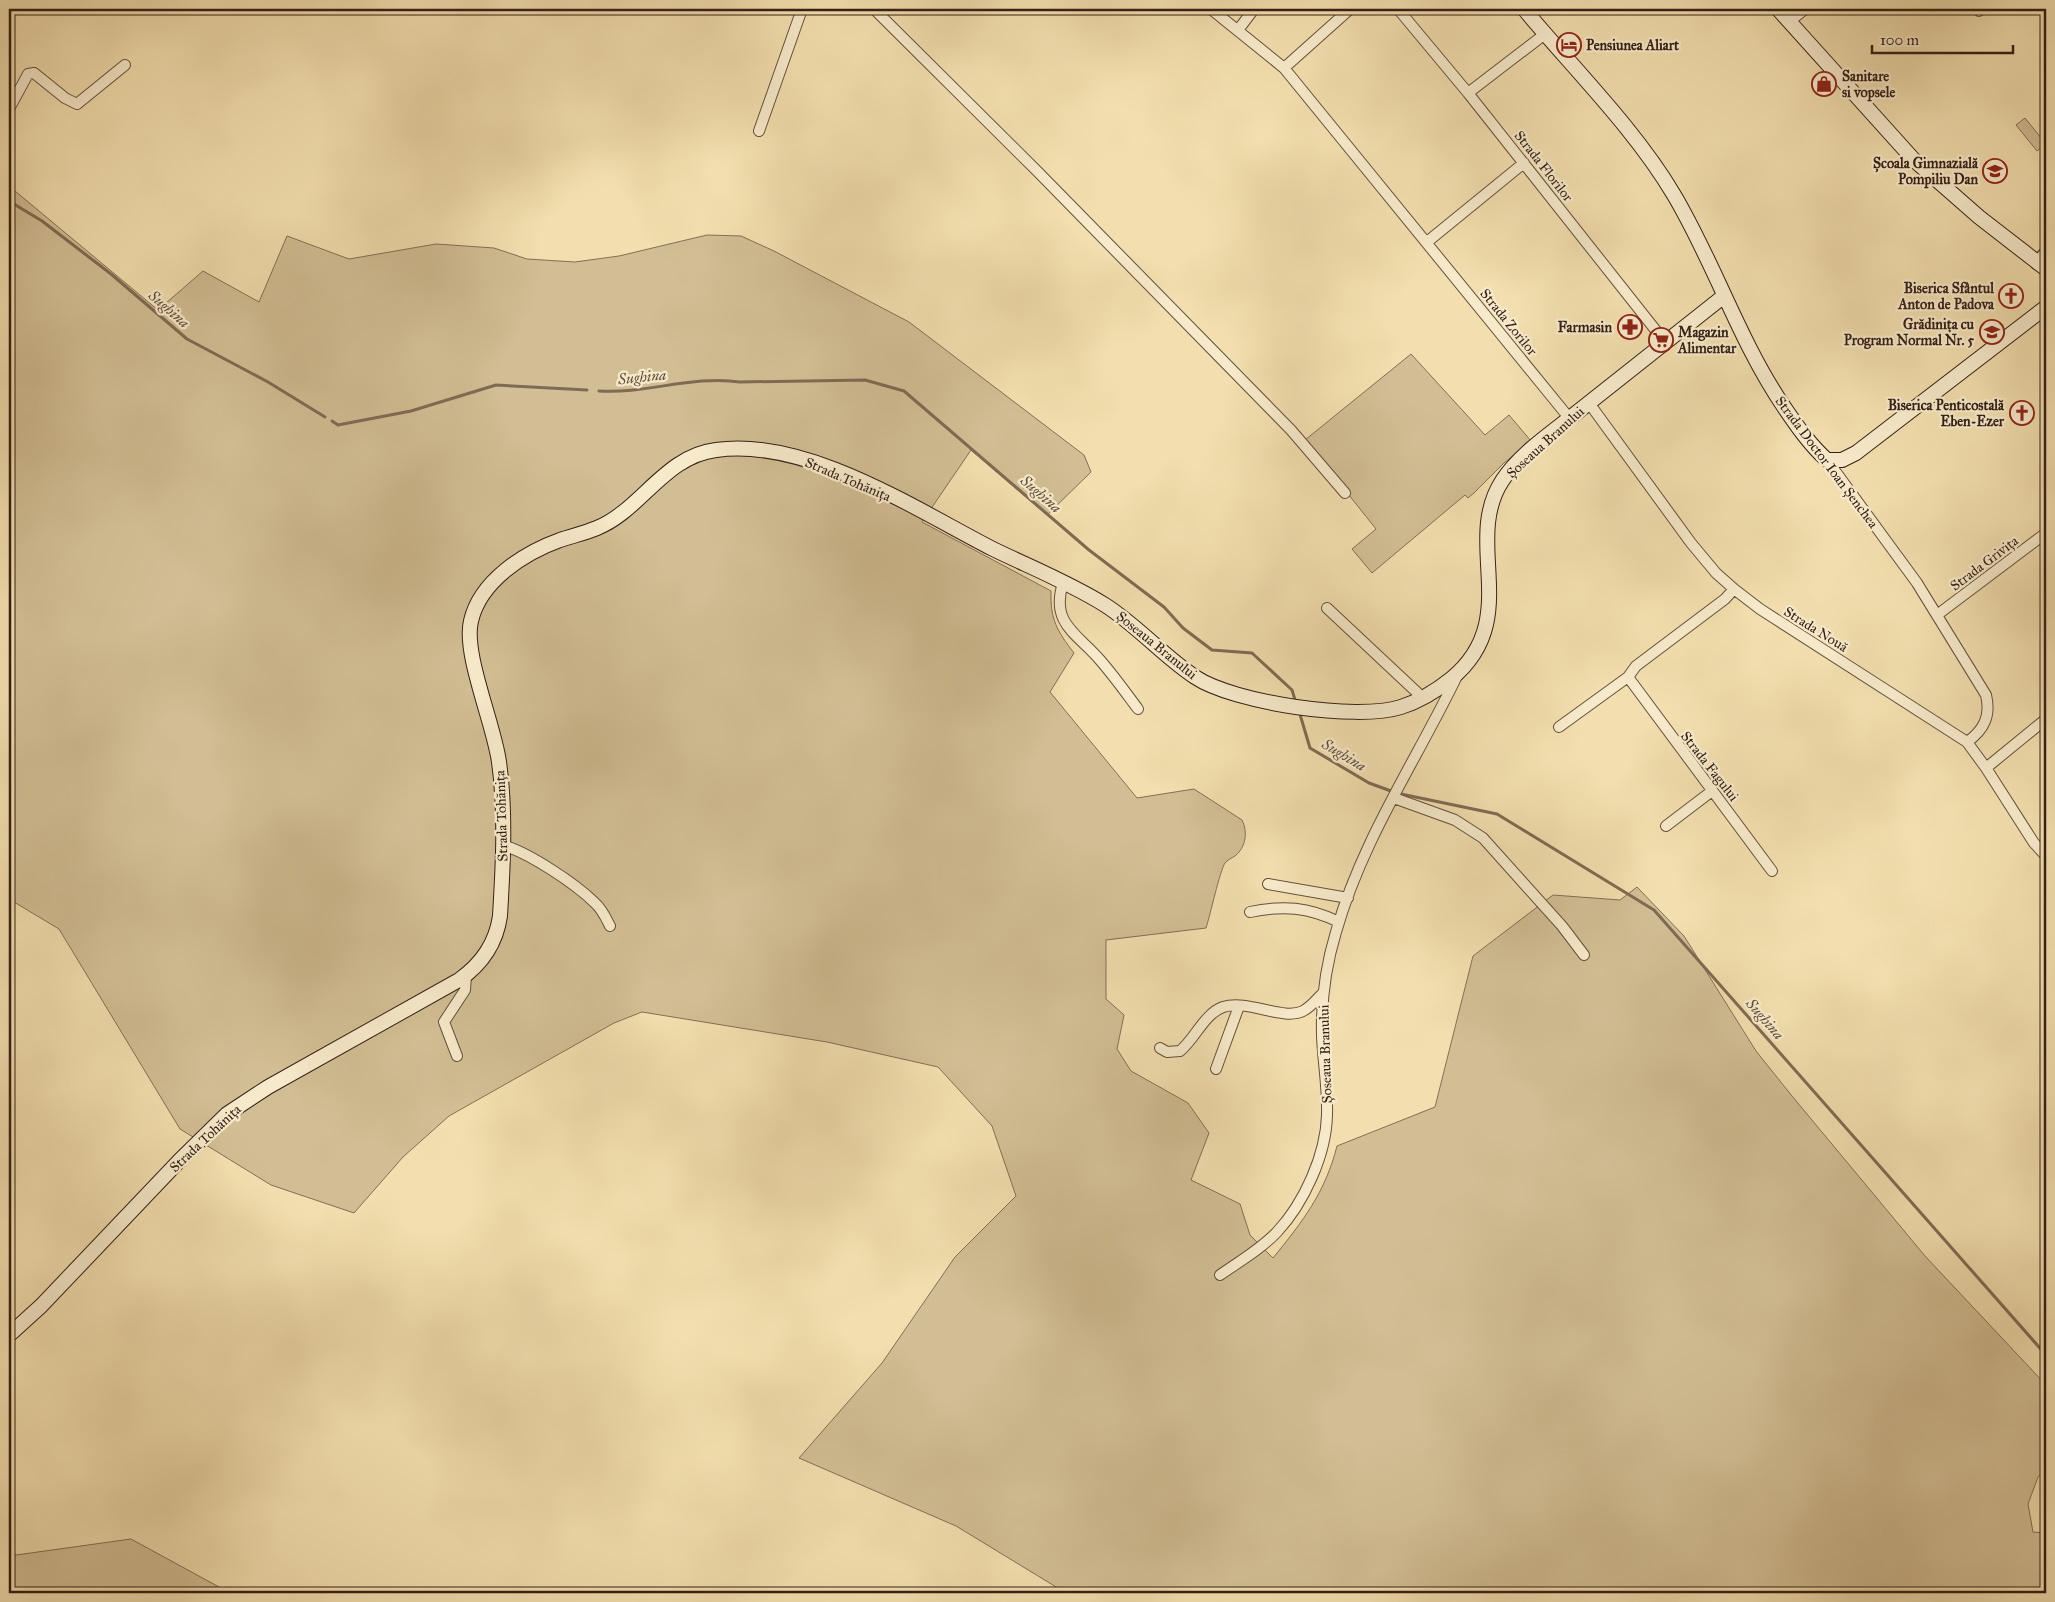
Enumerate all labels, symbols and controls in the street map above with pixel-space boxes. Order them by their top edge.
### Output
scale bar [1872,22,2014,54]
text: 100 m [1880,31,1920,49]
hotel icon: Pensiunea Aliart [1556,32,1582,58]
place label: Pensiunea Aliart [1586,37,1679,54]
place label: Sanitare si vopsele [1842,68,1895,102]
shop icon: Sanitare si vopsele [1811,71,1837,97]
street label: Strada Florilor [1511,127,1577,206]
place label: Școala Gimnazială Pompiliu Dan [1873,155,1979,189]
school or university icon: Școala Gimnazială Pompiliu Dan [1982,158,2008,184]
place label: Biserica Sfântul Anton de Padova [1897,280,1995,313]
church icon: Biserica Sfântul Anton de Padova [1998,283,2024,309]
street label: Strada Zorilor [1476,285,1541,360]
water label: Sughina [144,286,193,332]
pharmacy icon: Farmasin [1617,314,1643,340]
place label: Grădinița cu Program Normal Nr. 5 [1844,316,1975,350]
place label: Farmasin [1558,319,1612,336]
school or university icon: Grădinița cu Program Normal Nr. 5 [1979,319,2005,345]
place label: Magazin Alimentar [1677,324,1737,357]
supermarket icon: Magazin Alimentar [1648,327,1674,353]
water label: Sughina [616,366,667,389]
street label: Strada Doctor Ioan Șenchea [1771,393,1882,532]
place label: Biserica Penticostală Eben-Ezer [1888,397,2005,430]
church icon: Biserica Penticostală Eben-Ezer [2009,400,2035,426]
street label: Șoseaua Branului [1503,403,1588,482]
street label: Strada Tohănița [802,454,893,505]
water label: Sughina [1016,471,1065,517]
street label: Strada Grivița [1947,532,2022,595]
street label: Strada Nouă [1781,603,1851,656]
street label: Șoseaua Branului [1113,608,1201,683]
street label: Strada Fagului [1677,728,1742,805]
water label: Sughina [1318,734,1369,775]
street label: Strada Tohănița [491,770,512,862]
water label: Sughina [1742,994,1788,1043]
street label: Șoseaua Branului [1315,1004,1336,1104]
street label: Strada Tohănița [166,1101,245,1176]

